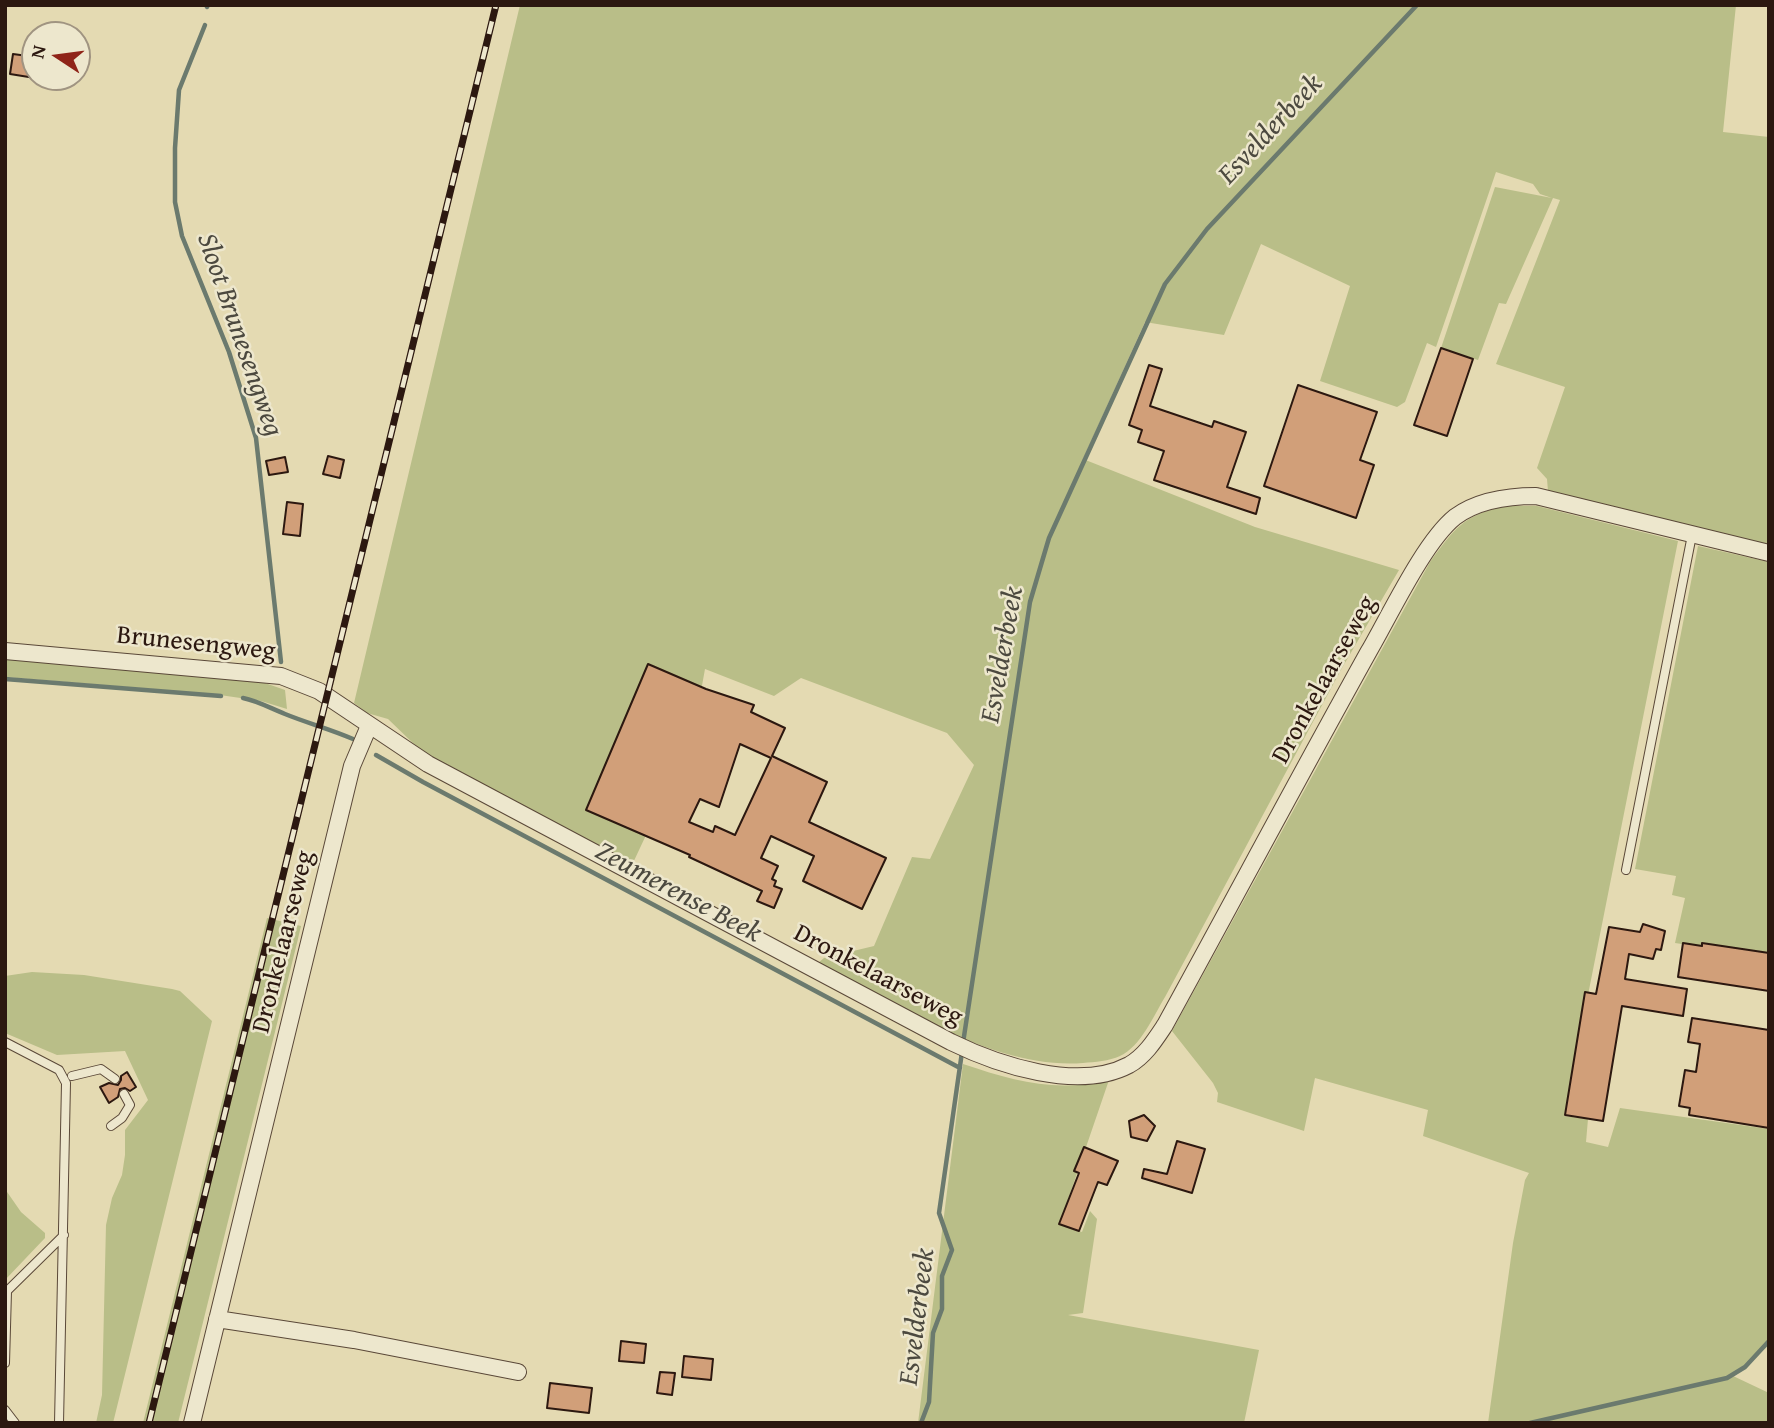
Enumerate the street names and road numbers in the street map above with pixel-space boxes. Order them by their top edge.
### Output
street label: Dronkelaarseweg [1266,591,1384,769]
street label: Brunesengweg [115,620,277,668]
street label: Dronkelaarseweg [246,847,322,1037]
street label: Dronkelaarseweg [788,918,968,1034]

